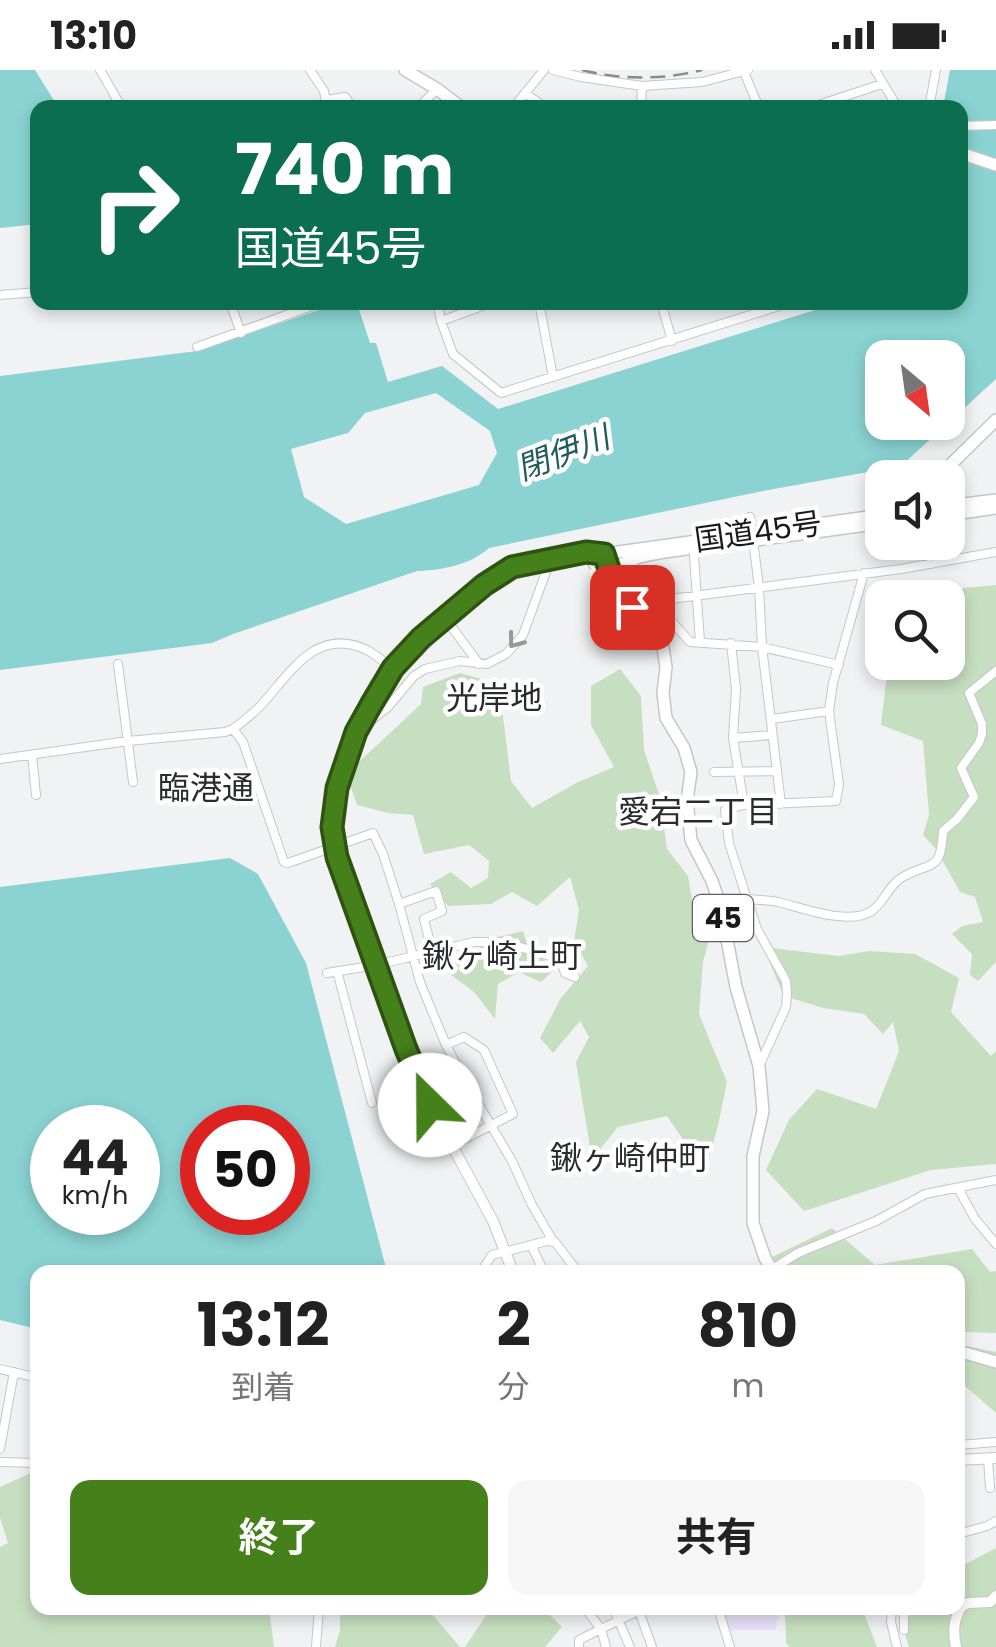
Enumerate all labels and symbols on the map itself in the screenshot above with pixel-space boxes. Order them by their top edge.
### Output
north arrow [865,340,965,440]
water label: 閉伊川 [510,413,618,491]
street label: 国道45号 [692,501,824,562]
pin [590,565,675,650]
one-way arrow [510,630,527,648]
district label: 光岸地 [446,675,542,720]
district label: 臨港通 [158,765,254,810]
district label: 愛宕二丁目 [618,789,778,834]
road number: 45 [693,895,753,941]
district label: 鍬ヶ崎上町 [422,933,582,978]
position arrow [378,1053,482,1157]
speed limit sign: 50 [180,1105,310,1235]
district label: 鍬ヶ崎仲町 [550,1135,710,1180]

